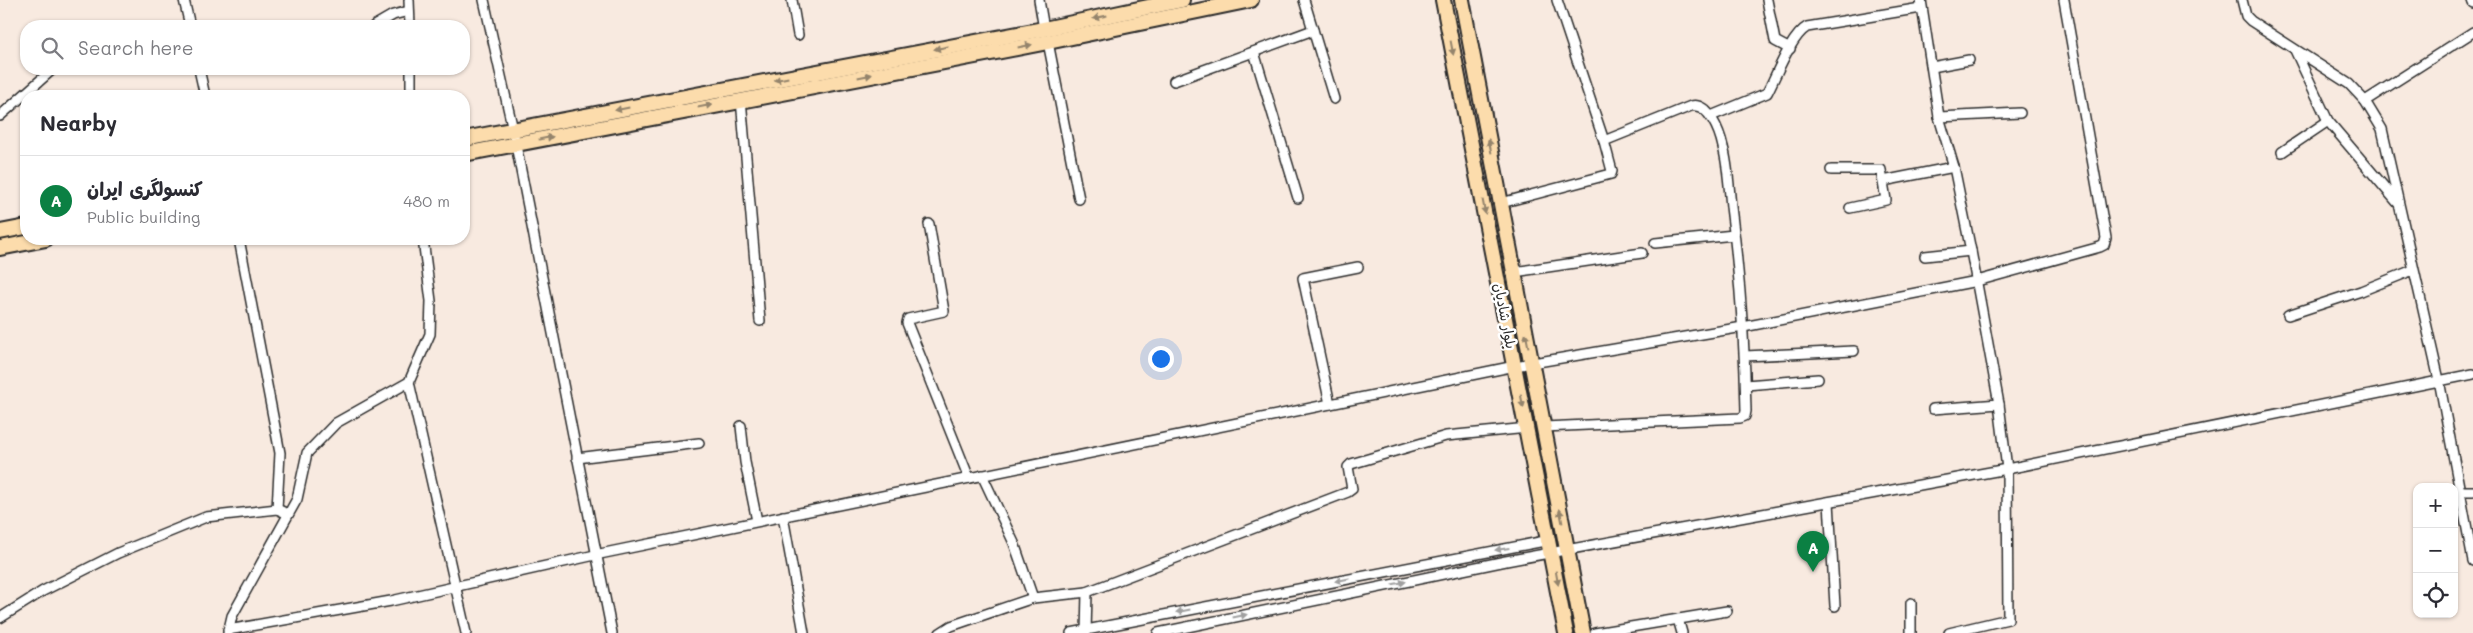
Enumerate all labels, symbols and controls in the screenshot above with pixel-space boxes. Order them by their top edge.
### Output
one-way arrow [1093,13,1108,21]
search box [20,20,470,75]
icon: search [38,34,66,62]
text: Search here [78,35,194,60]
one-way arrow [1449,40,1457,56]
one-way arrow [1017,42,1033,50]
one-way arrow [932,45,948,53]
one-way arrow [857,72,873,80]
one-way arrow [773,75,789,83]
one-way arrow [698,102,714,110]
one-way arrow [613,106,629,114]
text: Nearby [40,109,117,136]
one-way arrow [538,134,554,142]
one-way arrow [1485,137,1493,153]
text: کنسولگری ایران [87,176,203,201]
text: A [50,190,62,211]
text: 480 m [403,190,450,211]
one-way arrow [1480,200,1488,216]
text: Public building [87,206,200,227]
street label: بلوار شادیان [1490,281,1521,350]
one-way arrow [1522,331,1530,347]
your location [1148,346,1174,372]
one-way arrow [1518,393,1526,409]
map controls [2413,483,2458,618]
button: + [2413,483,2458,528]
one-way arrow [1557,509,1565,524]
button: − [2413,528,2458,573]
pin: A [1797,531,1829,572]
one-way arrow [1494,545,1510,553]
one-way arrow [1553,570,1561,586]
button: locate [2413,573,2458,618]
one-way arrow [1334,576,1350,584]
one-way arrow [1391,578,1407,586]
one-way arrow [1175,607,1190,615]
one-way arrow [1232,612,1247,620]

